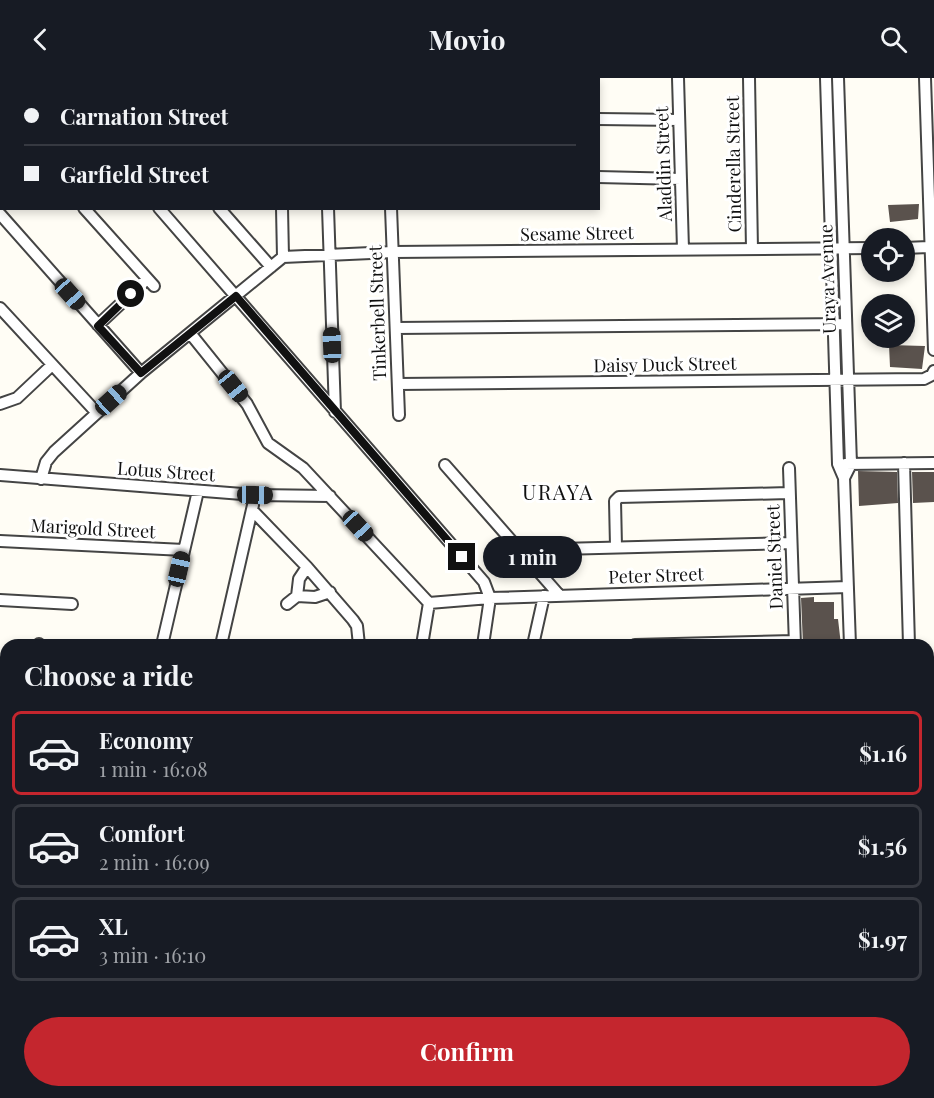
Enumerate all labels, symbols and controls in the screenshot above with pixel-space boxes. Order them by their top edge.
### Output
text: Movio [429,21,505,57]
icon: back [24,23,57,56]
icon: search [877,23,910,56]
street label: Cinderella Street [720,95,746,233]
text: Carnation Street [60,101,228,131]
street label: Aladdin Street [649,105,677,223]
text: Garfield Street [60,159,209,189]
street label: Sesame Street [520,220,635,246]
street label: Uraya Avenue [813,224,841,334]
map controls [861,228,915,348]
button: locate [861,228,915,282]
street label: Tinkerbell Street [363,244,391,381]
car [51,275,89,313]
route start [117,280,144,307]
button: layers [861,294,915,348]
car [322,327,342,363]
street label: Daisy Duck Street [593,351,737,377]
car [215,366,251,406]
car [92,381,130,419]
street label: Lotus Street [116,456,216,486]
district label: URAYA [522,477,594,505]
car [237,486,273,504]
street label: Daniel Street [760,504,788,610]
car [339,507,377,545]
street label: Marigold Street [30,513,157,543]
callout: 1 min [483,536,582,578]
route end [448,543,475,570]
text: 1 min [508,543,557,570]
car [166,549,192,589]
street label: Peter Street [608,561,705,589]
text: Choose a ride [24,657,193,693]
text: Economy [99,725,193,755]
icon: car [27,726,81,780]
text: $1.16 [859,738,907,768]
text: 1 min · 16:08 [99,755,208,782]
text: Comfort [99,818,185,848]
icon: car [27,819,81,873]
text: $1.56 [858,831,907,861]
text: 2 min · 16:09 [99,848,210,875]
text: XL [99,911,128,941]
icon: car [27,912,81,966]
text: $1.97 [858,924,907,954]
text: 3 min · 16:10 [99,941,206,968]
button: Confirm [24,1017,910,1086]

